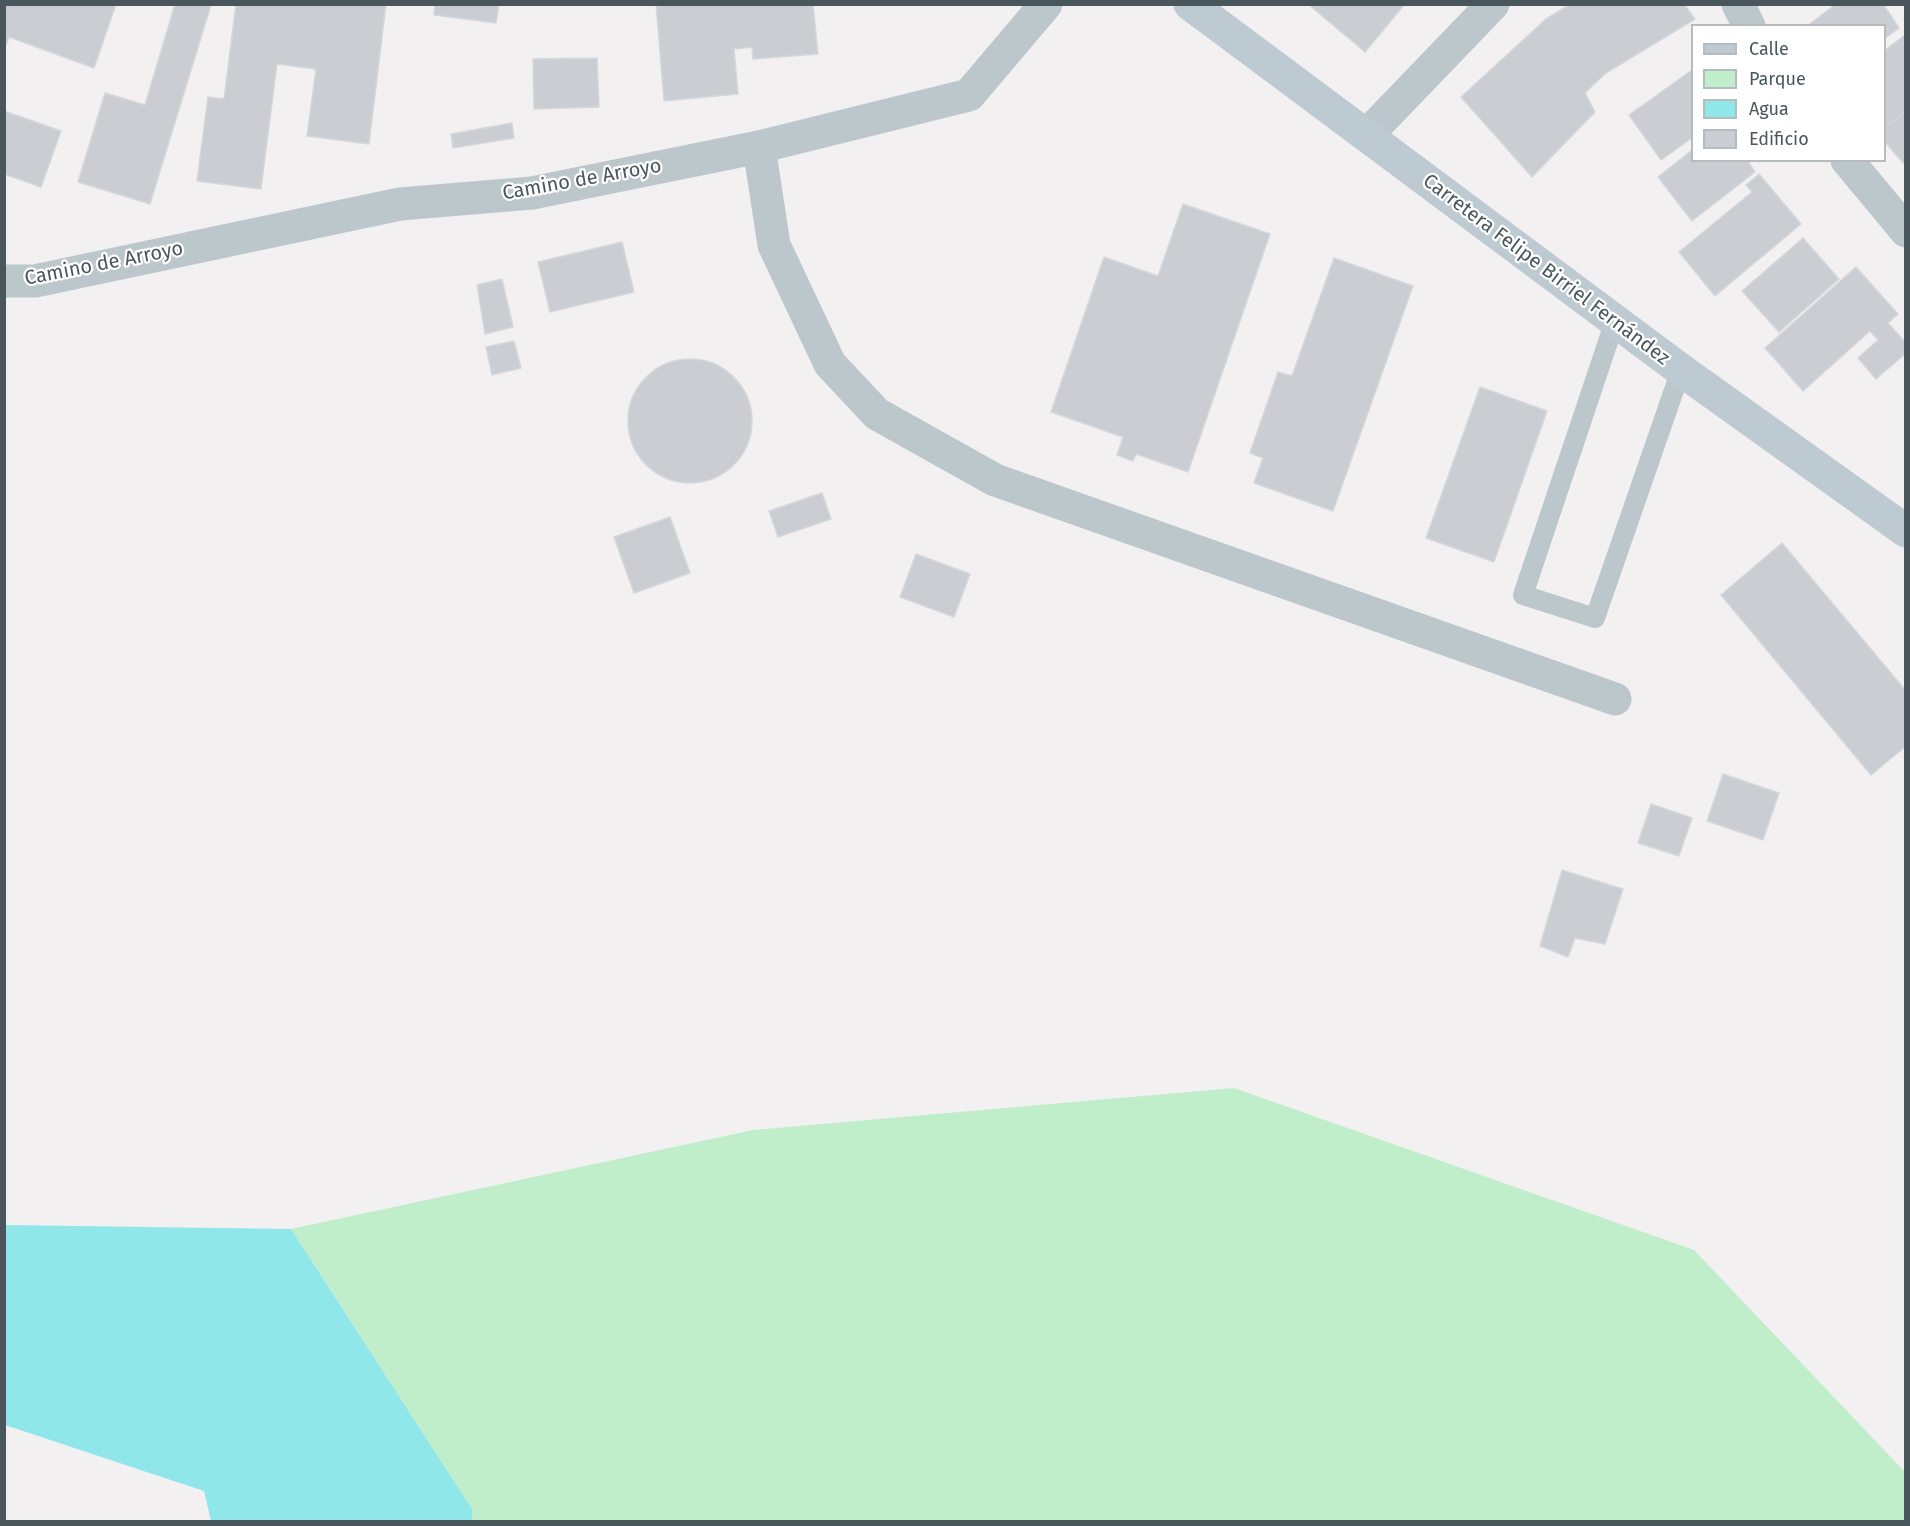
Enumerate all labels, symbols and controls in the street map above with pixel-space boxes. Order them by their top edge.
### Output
legend [1691,24,1886,162]
text: Calle [1749,38,1789,60]
text: Parque [1749,68,1806,90]
text: Agua [1749,98,1789,120]
text: Edificio [1749,128,1809,150]
street label: Camino de Arroyo [501,154,663,206]
street label: Carretera Felipe Birriel Fernández [1418,169,1674,371]
street label: Camino de Arroyo [23,237,185,291]

